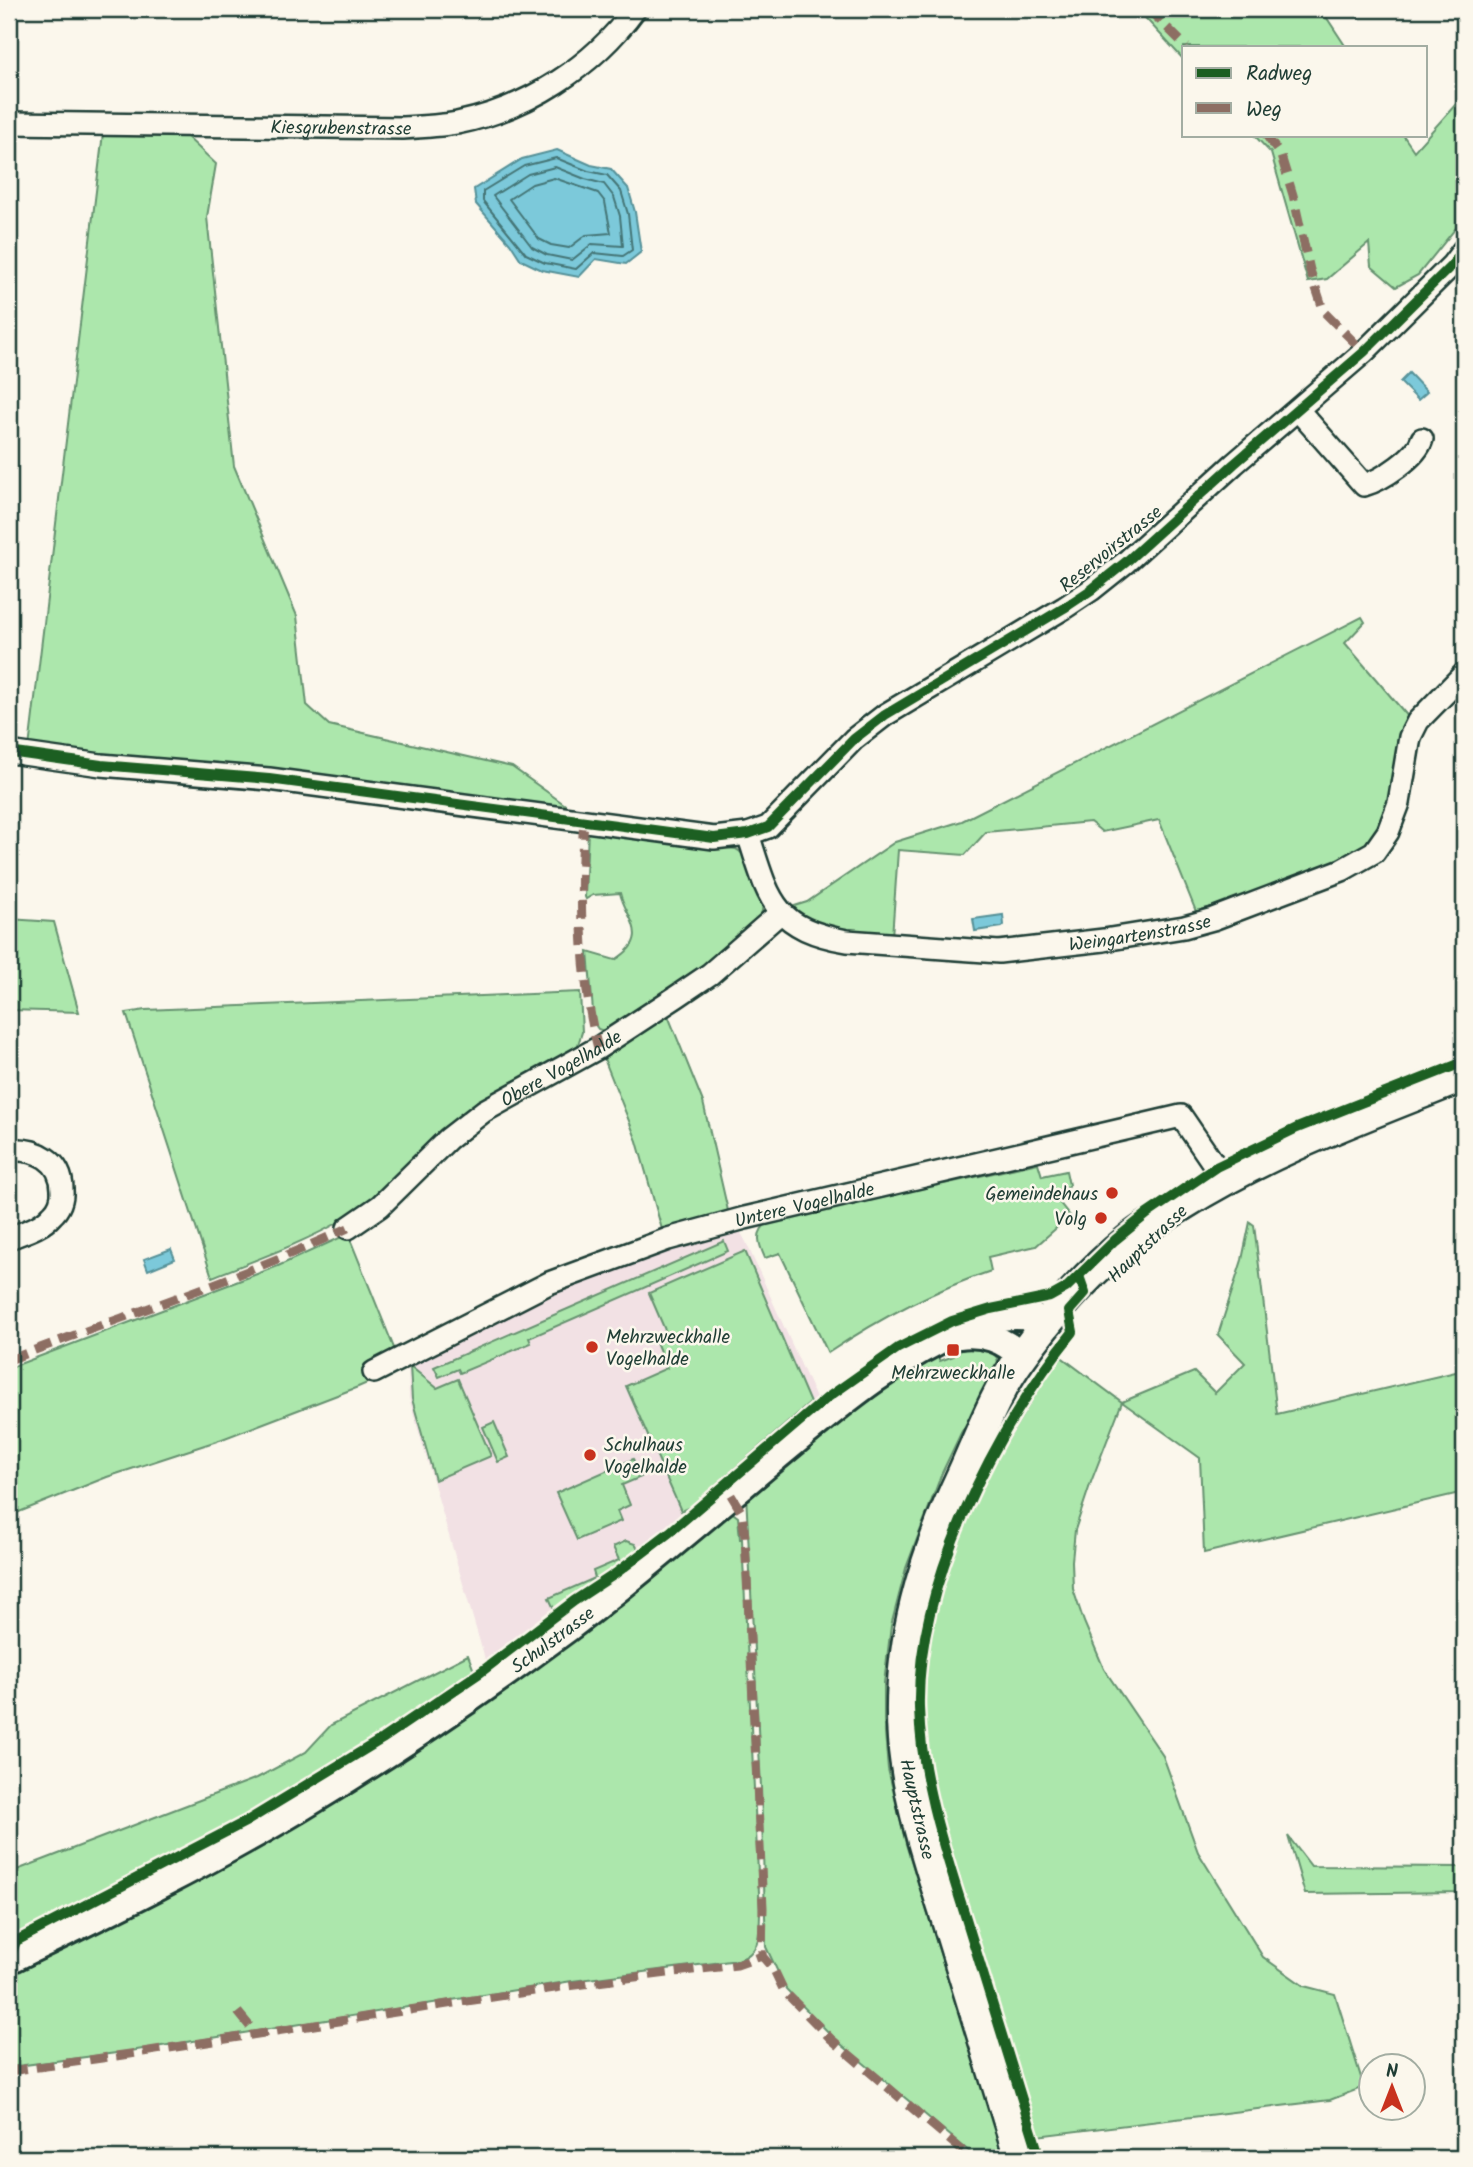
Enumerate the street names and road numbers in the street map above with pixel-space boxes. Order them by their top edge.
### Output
street label: Kiesgrubenstrasse [270,113,413,145]
street label: Reservoirstrasse [1053,498,1170,601]
street label: Weingartenstrasse [1067,907,1215,961]
street label: Obere Vogelhalde [496,1023,629,1116]
street label: Untere Vogelhalde [732,1175,878,1237]
street label: Hauptstrasse [1101,1198,1196,1291]
street label: Schulstrasse [505,1599,602,1682]
street label: Hauptstrasse [890,1756,942,1863]

